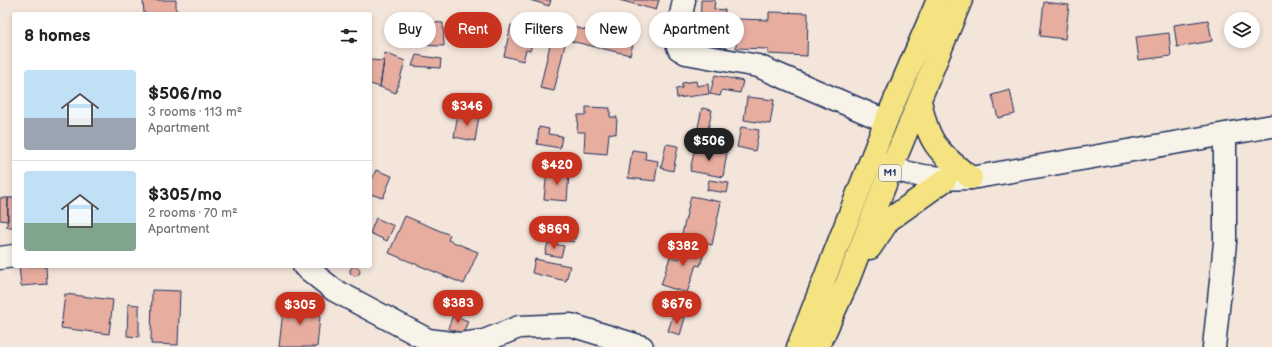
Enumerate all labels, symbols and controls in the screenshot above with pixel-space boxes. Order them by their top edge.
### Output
chip: Buy [384,12,436,48]
chip: Rent [444,12,502,48]
chip: Filters [510,12,577,48]
chip: New [585,12,641,48]
chip: Apartment [649,12,744,48]
map controls [1224,12,1260,48]
button: layers [1224,12,1260,48]
icon: filters [338,25,360,47]
text: 8 homes [24,26,90,46]
text: $506/mo [148,84,222,104]
icon: home [56,86,104,134]
pin: $346 [443,93,491,127]
text: $346 [451,98,483,114]
text: 3 rooms · 113 m² [148,104,242,120]
text: Apartment [148,120,209,136]
pin: $506 [685,128,733,162]
text: $506 [693,133,725,149]
pin: $420 [533,152,581,186]
text: $420 [541,157,573,173]
road number: M1 [879,165,901,181]
text: $305/mo [148,185,222,205]
icon: home [56,187,104,235]
text: 2 rooms · 70 m² [148,205,238,221]
pin: $869 [530,216,578,250]
text: Apartment [148,221,209,237]
text: $869 [538,221,570,237]
pin: $382 [659,233,707,267]
text: $382 [667,238,699,254]
pin: $383 [434,290,482,324]
pin: $676 [653,291,701,325]
pin: $305 [276,292,324,326]
text: $383 [442,295,474,311]
text: $676 [661,296,693,312]
text: $305 [284,297,316,313]

